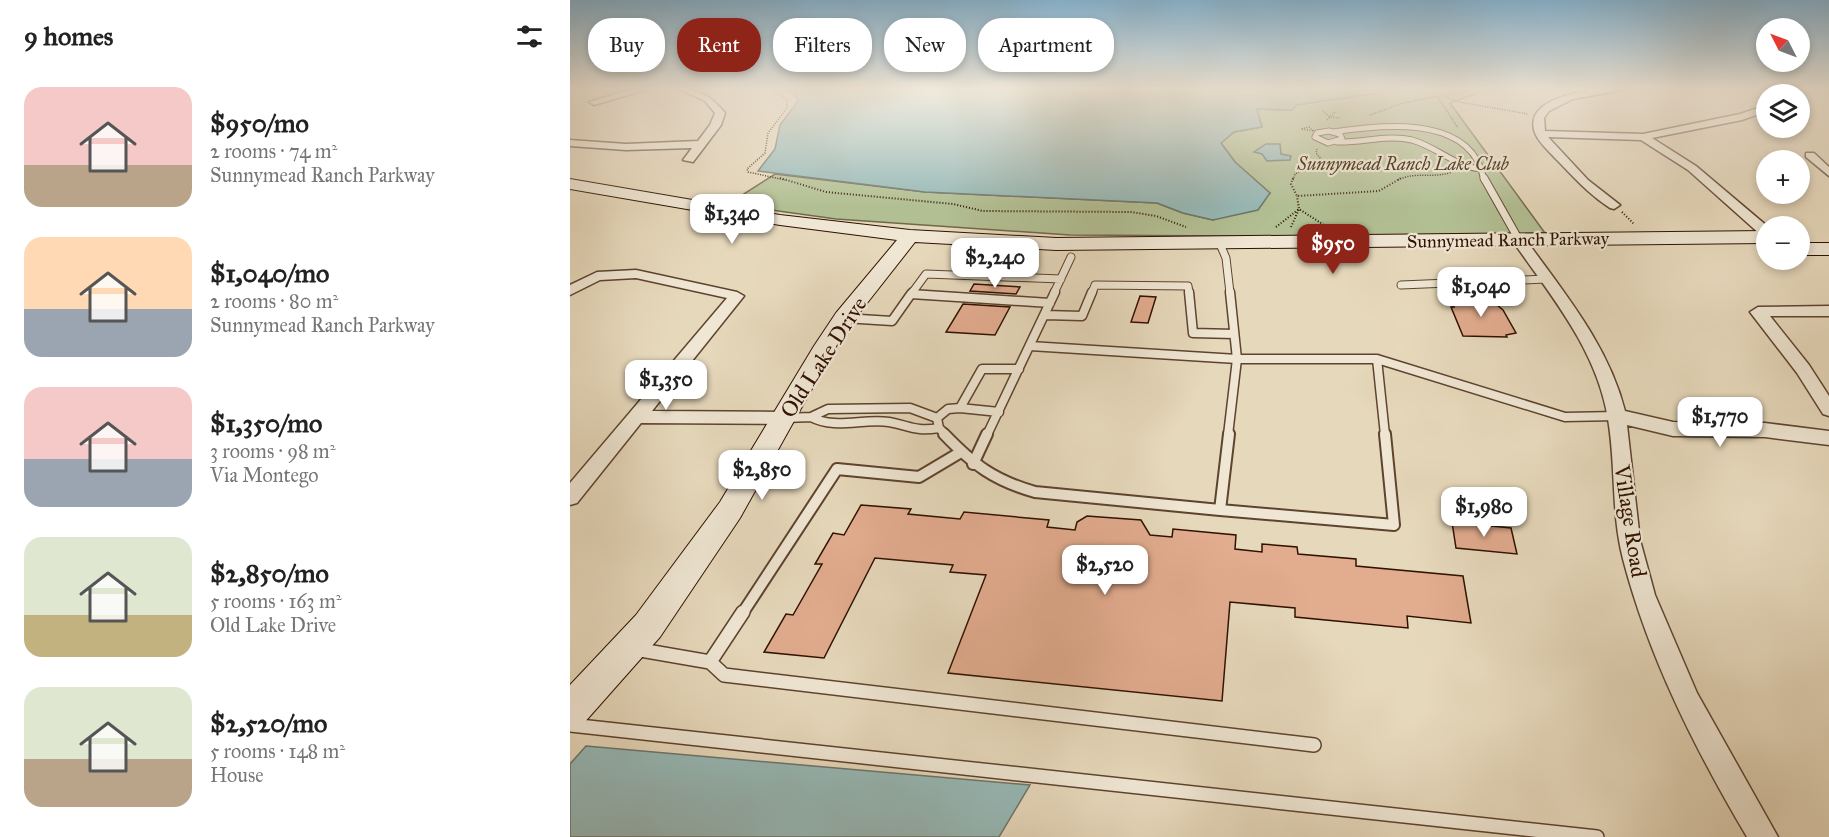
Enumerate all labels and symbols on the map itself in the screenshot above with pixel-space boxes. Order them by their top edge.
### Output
north arrow [1756,18,1810,72]
park label: Sunnymead Ranch Lake Club [1296,153,1509,175]
pin: $1,340 [683,194,781,245]
pin: $950 [1297,224,1369,275]
street label: Sunnymead Ranch Parkway [1407,227,1610,253]
pin: $2,240 [946,238,1044,289]
pin: $1,040 [1432,267,1530,318]
street label: Old Lake Drive [774,292,873,423]
pin: $1,350 [617,360,715,411]
pin: $1,770 [1671,397,1769,448]
pin: $2,850 [713,450,811,501]
street label: Village Road [1608,462,1653,579]
pin: $1,980 [1435,487,1533,538]
pin: $2,520 [1056,545,1154,596]

